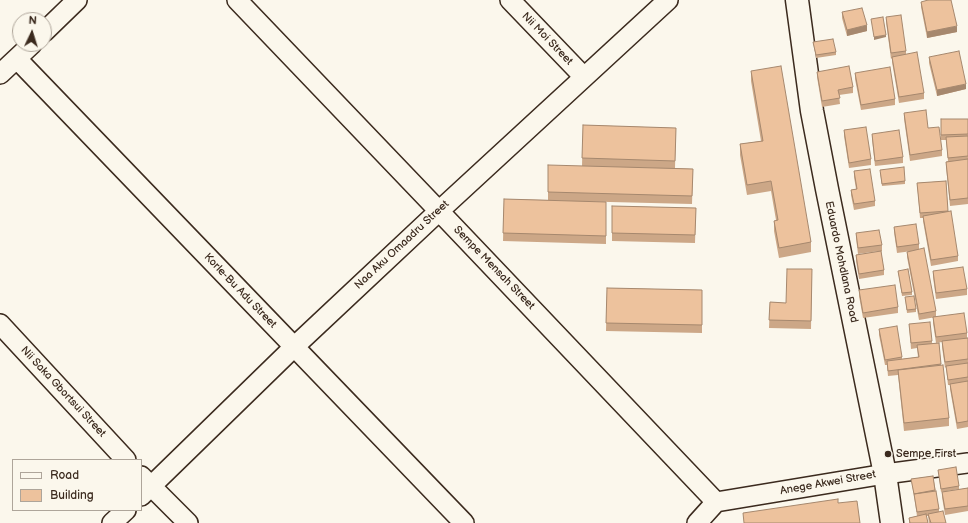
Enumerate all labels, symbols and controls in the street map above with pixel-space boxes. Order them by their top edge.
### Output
street label: Nii Moi Street [519,10,575,68]
north arrow [12,12,52,52]
text: N [28,14,37,27]
street label: Naa Aku Omaadru Street [352,198,452,292]
street label: Eduardo Mohdlana Road [822,200,860,324]
street label: Sempe Mensah Street [451,223,537,313]
street label: Korle-Bu Adu Street [201,251,279,331]
street label: Nii Saka Gbortsui Street [18,344,108,440]
place label: Sempe First [896,447,956,461]
marker: Sempe First [883,449,893,459]
legend [12,459,142,511]
text: Road [50,468,79,483]
street label: Anege Akwei Street [779,468,877,498]
text: Building [50,488,94,503]

